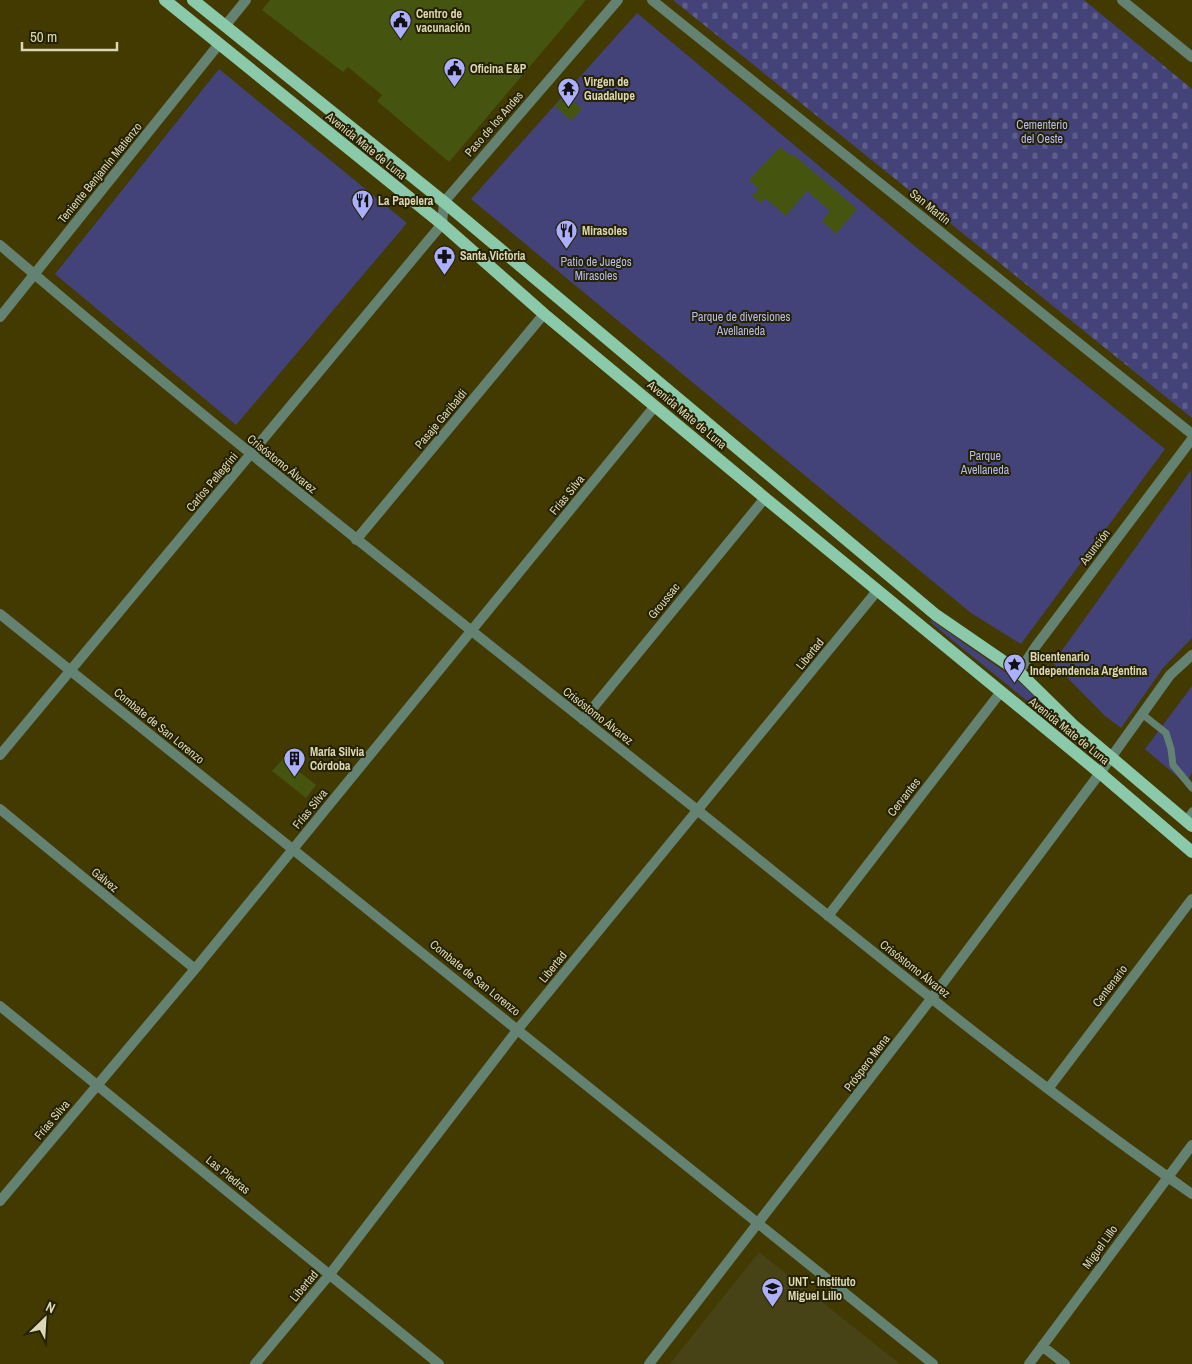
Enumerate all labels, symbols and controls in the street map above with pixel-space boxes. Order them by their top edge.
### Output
place label: Centro de vacunación [416,6,470,36]
public building icon: Centro de vacunación [388,9,412,40]
scale bar [22,20,118,52]
text: 50 m [30,26,57,47]
public building icon: Oficina E&P [442,57,466,88]
place label: Oficina E&P [470,61,527,77]
place label: Virgen de Guadalupe [584,74,635,104]
temple icon: Virgen de Guadalupe [556,77,580,108]
street label: Paso de los Andes [461,88,527,160]
street label: Avenida Mate de Luna [322,108,410,184]
park label: Cementerio del Oeste [1016,117,1068,147]
street label: Teniente Benjamín Matienzo [54,119,146,227]
street label: San Martín [906,186,954,228]
restaurant icon: La Papelera [350,189,374,220]
place label: La Papelera [378,193,434,209]
restaurant icon: Mirasoles [554,219,578,250]
place label: Mirasoles [582,223,628,239]
pharmacy icon: Santa Victoria [432,244,456,275]
place label: Santa Victoria [460,248,526,264]
park label: Patio de Juegos Mirasoles [560,254,632,284]
park label: Parque de diversiones Avellaneda [691,309,791,339]
street label: Avenida Mate de Luna [643,376,730,453]
street label: Pasaje Garibaldi [411,386,471,452]
street label: Crisóstomo Álvarez [244,431,320,497]
park label: Parque Avellaneda [960,448,1010,478]
street label: Carlos Pellegrini [182,449,242,515]
street label: Frías Silva [546,471,588,518]
street label: Asunción [1076,526,1114,569]
street label: Groussac [645,580,684,622]
street label: Libertad [792,635,828,673]
place label: Bicentenario Independencia Argentina [1030,649,1148,679]
place icon: Bicentenario Independencia Argentina [1002,652,1026,683]
street label: Crisóstomo Álvarez [559,683,637,749]
street label: Combate de San Lorenzo [110,684,208,768]
street label: Avenida Mate de Luna [1025,693,1113,769]
place label: María Silvia Córdoba [310,744,365,774]
building icon: María Silvia Córdoba [282,747,306,778]
street label: Cervantes [884,774,924,820]
street label: Frías Silva [289,785,331,832]
street label: Gálvez [88,864,122,896]
street label: Combate de San Lorenzo [426,936,524,1020]
street label: Crisóstomo Álvarez [876,936,954,1002]
street label: Libertad [535,948,571,986]
street label: Centenario [1089,962,1131,1010]
street label: Próspero Mena [840,1031,894,1095]
street label: Frías Silva [31,1096,74,1143]
street label: Las Piedras [203,1152,254,1198]
street label: Miguel Lillo [1079,1222,1121,1272]
street label: Libertad [286,1267,322,1305]
place label: UNT - Instituto Miguel Lillo [788,1274,856,1304]
school or university icon: UNT - Instituto Miguel Lillo [760,1277,784,1308]
north arrow [20,1294,70,1344]
text: N [43,1297,58,1317]

